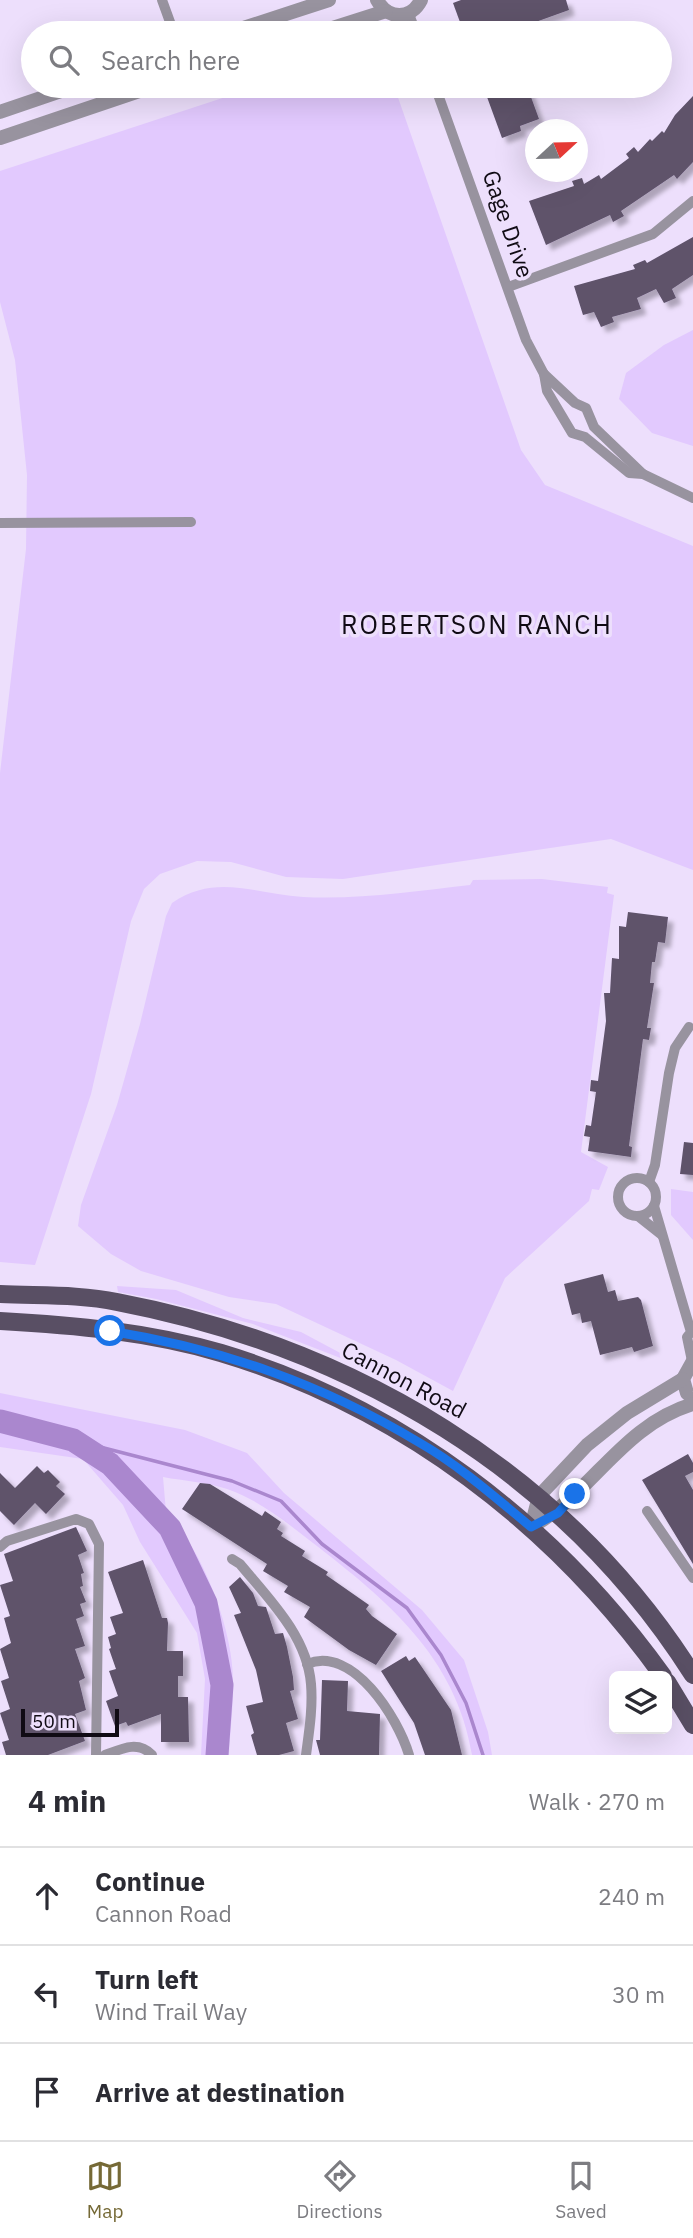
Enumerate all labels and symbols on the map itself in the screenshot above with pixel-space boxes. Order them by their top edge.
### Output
north arrow [525,119,588,182]
street label: Gage Drive [477,166,541,281]
district label: ROBERTSON RANCH [341,607,613,641]
route start [94,1315,125,1346]
street label: Cannon Road [337,1334,472,1425]
route end [559,1478,590,1509]
scale bar [21,1706,119,1738]

